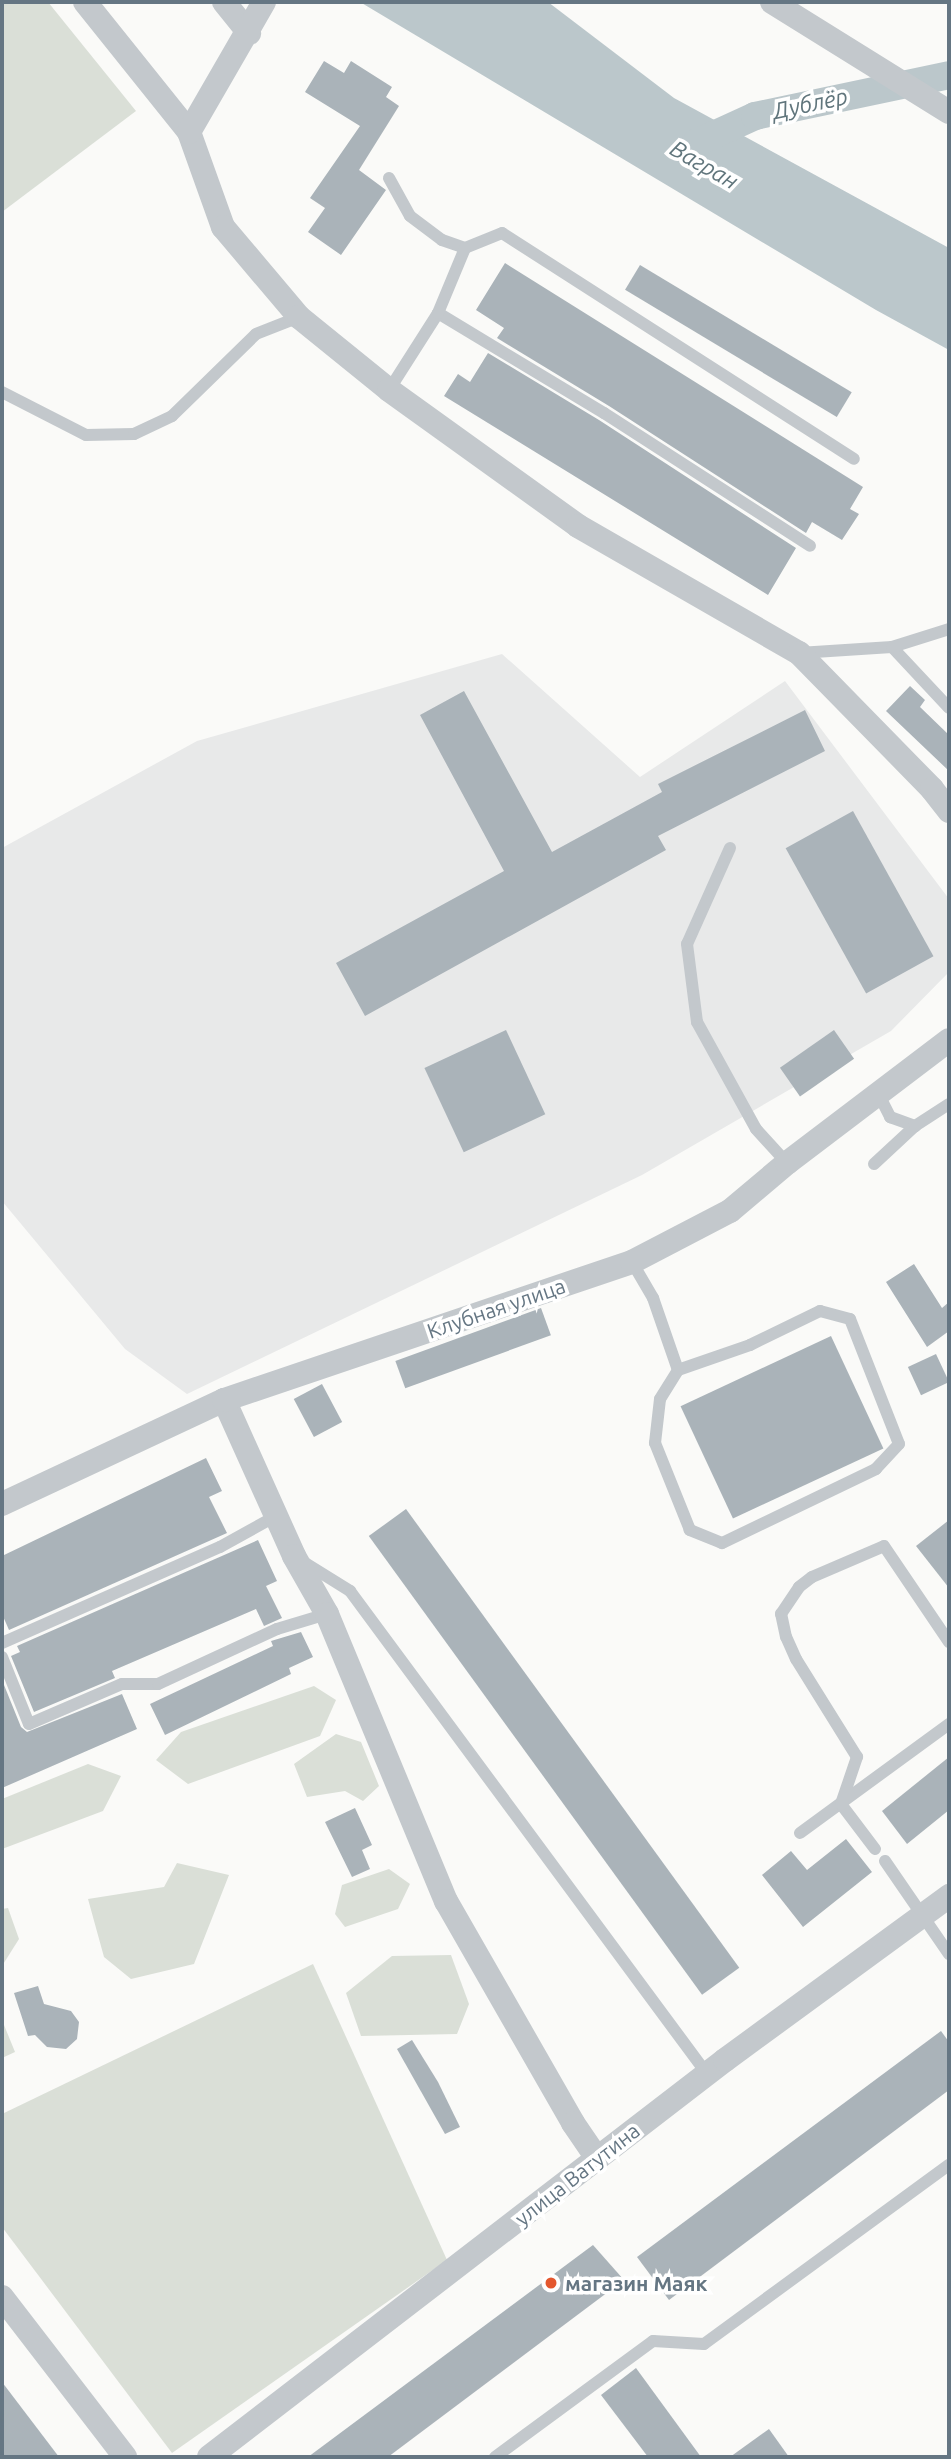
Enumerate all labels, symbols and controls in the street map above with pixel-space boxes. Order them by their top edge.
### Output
water label: Дублёр [770,83,850,125]
water label: Вагран [665,135,743,195]
street label: Клубная улица [424,1273,568,1343]
street label: улица Ватутина [510,2117,644,2231]
place label: магазин Маяк [565,2270,707,2296]
marker: магазин Маяк [543,2275,559,2291]

